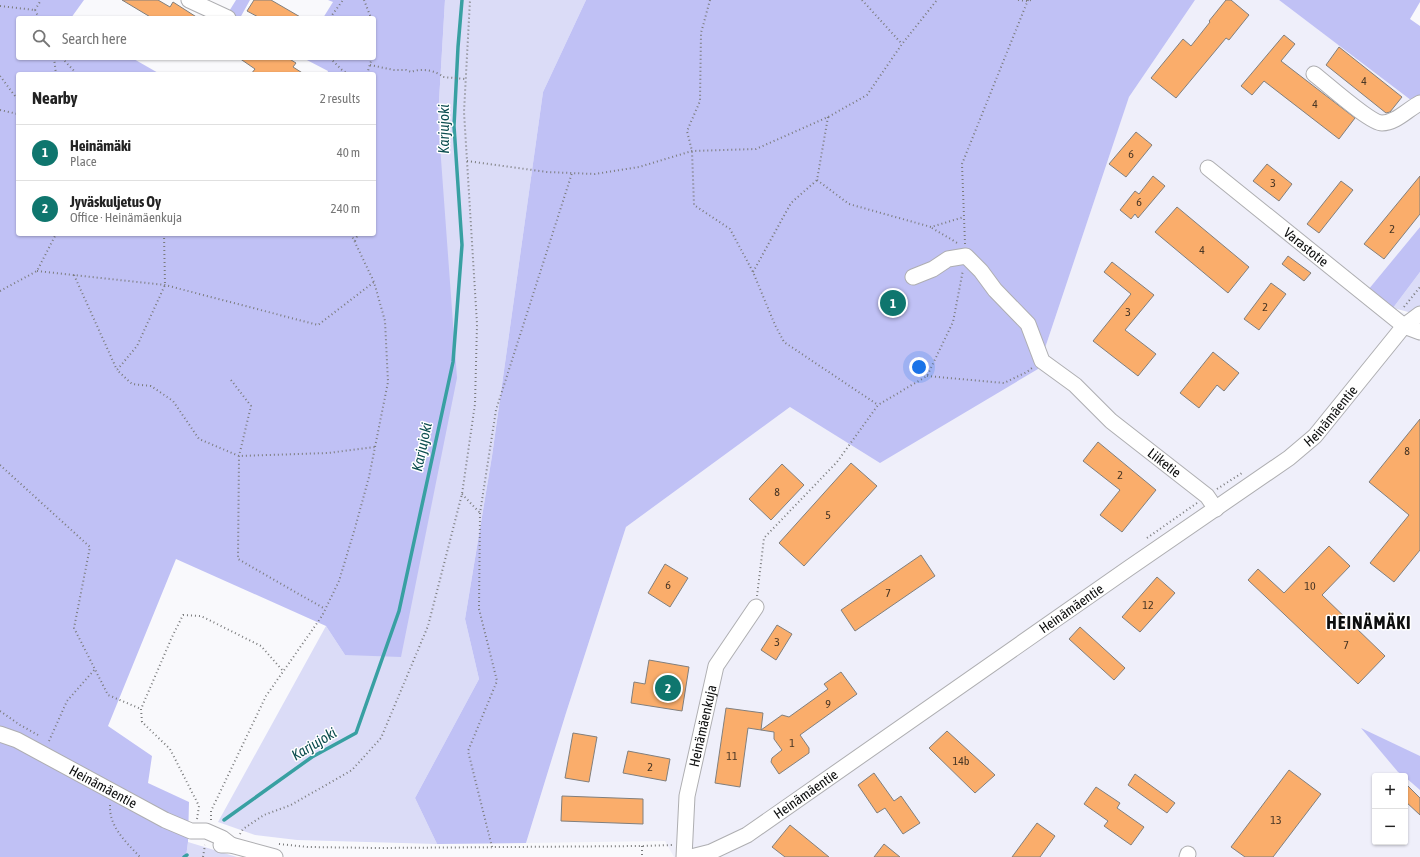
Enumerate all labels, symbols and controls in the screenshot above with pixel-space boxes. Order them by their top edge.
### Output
search box [16,16,376,60]
icon: search [30,27,52,49]
text: Search here [62,30,127,47]
house number: 4 [1361,74,1367,88]
text: Nearby [32,88,78,108]
text: 2 results [320,91,360,106]
house number: 4 [1312,97,1318,111]
water label: Karjujoki [435,104,452,154]
text: Heinämäki [70,137,131,154]
text: 1 [42,145,48,160]
text: 40 m [337,145,360,160]
house number: 6 [1128,147,1134,161]
text: Place [70,154,97,169]
house number: 3 [1270,176,1276,190]
text: Jyväskuljetus Oy [70,193,161,210]
house number: 6 [1136,195,1142,209]
text: 2 [42,201,48,216]
text: 240 m [331,201,360,216]
text: Office · Heinämäenkuja [70,210,182,225]
house number: 2 [1389,222,1395,236]
street label: Varastotie [1281,224,1332,270]
house number: 4 [1199,243,1205,257]
pin: 1 [880,288,906,318]
house number: 2 [1262,300,1268,314]
house number: 3 [1125,305,1131,319]
your location [909,357,929,377]
street label: Heinämäentie [1301,382,1361,450]
water label: Karjujoki [408,421,435,473]
house number: 8 [1404,444,1410,458]
street label: Liiketie [1145,445,1184,481]
house number: 2 [1117,468,1123,482]
house number: 8 [774,485,780,499]
house number: 5 [825,508,831,522]
house number: 6 [665,578,671,592]
house number: 10 [1304,579,1316,593]
street label: Heinämäentie [1036,580,1106,636]
house number: 7 [885,586,891,600]
house number: 12 [1142,598,1154,612]
district label: HEINÄMÄKI [1326,612,1412,633]
house number: 3 [774,635,780,649]
house number: 7 [1343,638,1349,652]
pin: 2 [655,673,681,703]
street label: Heinämäenkuja [686,683,720,768]
house number: 9 [825,697,831,711]
water label: Karjujoki [288,723,340,764]
house number: 1 [789,736,795,750]
house number: 11 [726,749,738,763]
house number: 14b [953,754,970,768]
house number: 2 [647,760,653,774]
street label: Heinämäentie [67,762,140,811]
street label: Heinämäentie [771,766,841,822]
map controls [1372,773,1408,845]
button: + [1372,773,1408,809]
button: − [1372,809,1408,845]
house number: 13 [1270,813,1282,827]

